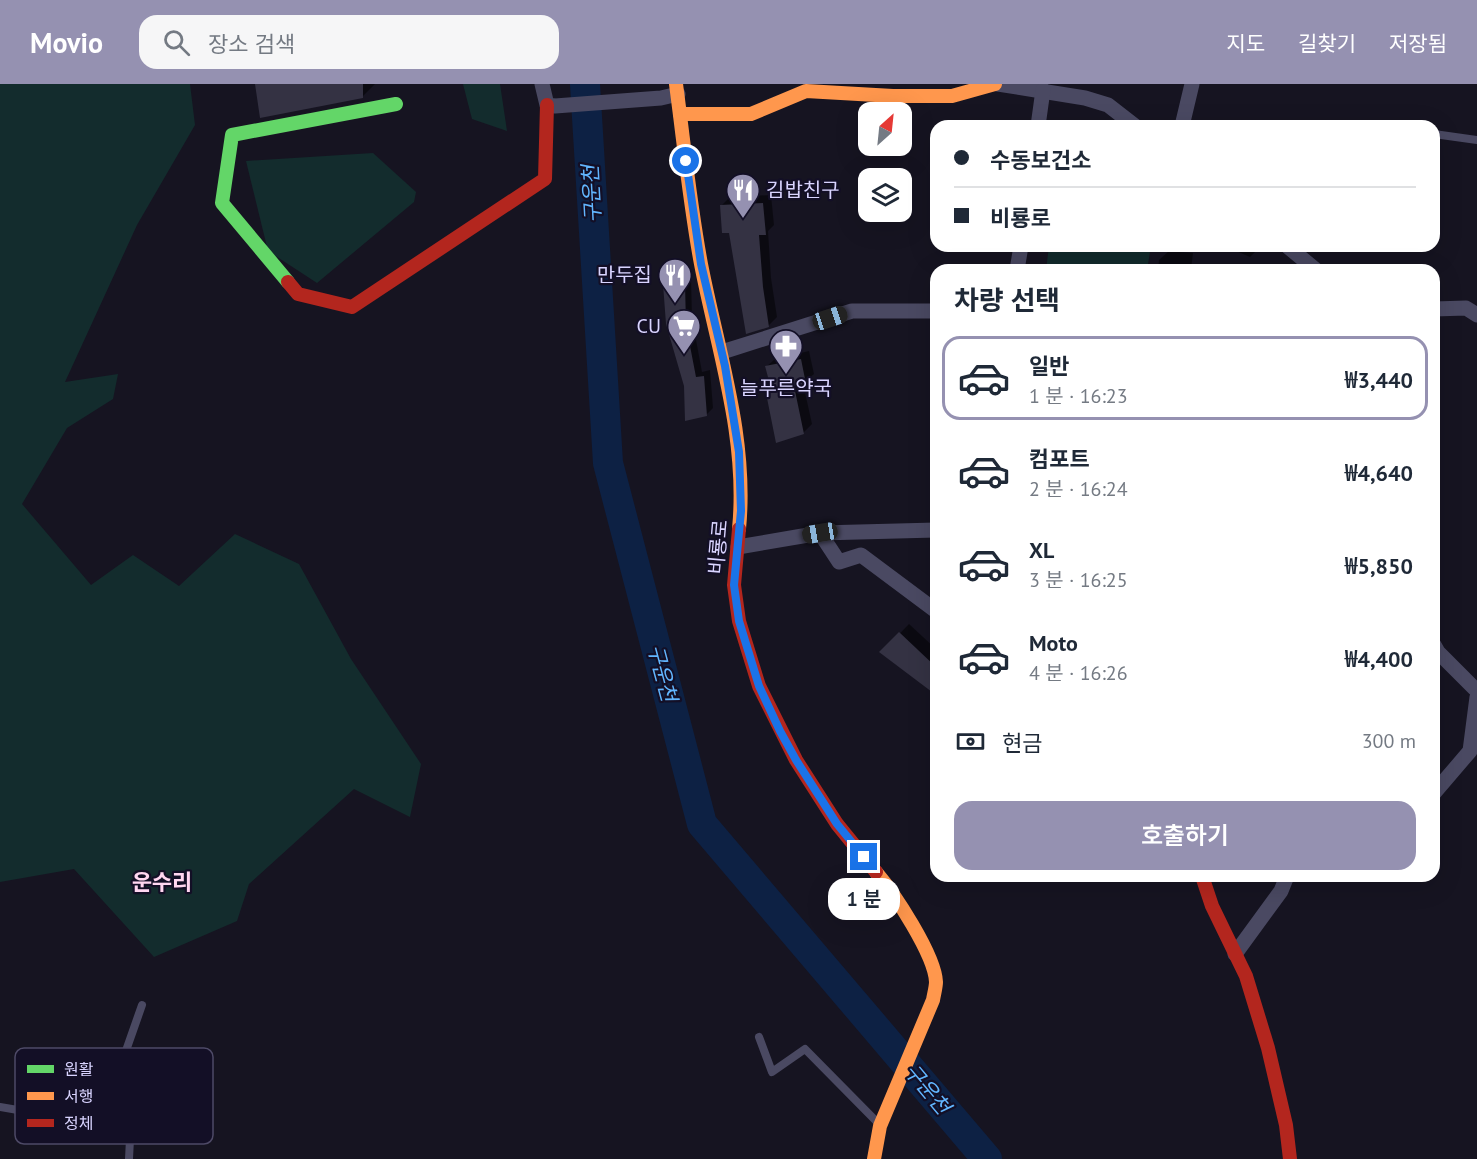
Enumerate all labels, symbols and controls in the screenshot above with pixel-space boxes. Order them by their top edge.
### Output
search box [139,15,559,69]
text: Movio [30,24,103,61]
icon: search [160,26,193,59]
text: 장소 검색 [208,30,295,58]
text: 지도 [1226,30,1265,57]
text: 길찾기 [1298,30,1356,57]
text: 저장됨 [1389,30,1447,57]
north arrow [858,102,912,156]
map controls [858,102,912,222]
text: 수동보건소 [990,146,1091,174]
route start [672,147,699,174]
water label: 구운천 [576,162,606,224]
button: layers [858,168,912,222]
restaurant icon: 김밥친구 [725,172,761,219]
place label: 김밥친구 [766,177,840,203]
text: 비룡로 [990,204,1051,232]
restaurant icon: 만두집 [657,257,693,304]
place label: 만두집 [597,262,652,288]
text: 차량 선택 [954,283,1060,317]
car [810,304,850,332]
supermarket icon: CU [666,308,702,355]
place label: CU [637,313,661,339]
pharmacy icon: 늘푸른약국 [768,328,804,375]
icon: car [957,351,1011,405]
text: 일반 [1029,352,1069,380]
text: ₩3,440 [1345,366,1413,394]
place label: 늘푸른약국 [740,375,832,401]
text: 1 분 · 16:23 [1029,383,1128,409]
icon: car [957,444,1011,498]
text: 컴포트 [1029,445,1090,473]
text: ₩4,640 [1345,459,1413,487]
text: 2 분 · 16:24 [1029,476,1128,502]
street label: 비룡로 [703,518,733,576]
car [801,521,839,545]
text: XL [1029,536,1054,564]
icon: car [957,537,1011,591]
text: ₩5,850 [1345,552,1413,580]
text: 3 분 · 16:25 [1029,567,1128,593]
text: Moto [1029,629,1078,657]
icon: car [957,630,1011,684]
water label: 구운천 [642,641,684,707]
text: ₩4,400 [1345,645,1413,673]
text: 4 분 · 16:26 [1029,660,1128,686]
icon: cash [954,725,987,758]
text: 300 m [1362,728,1416,754]
text: 현금 [1002,729,1042,757]
button: 호출하기 [954,801,1416,870]
route end [850,843,877,870]
district label: 운수리 [132,868,192,896]
callout: 1 분 [828,878,900,920]
text: 1 분 [847,886,881,912]
legend [15,1048,213,1144]
water label: 구운천 [898,1058,958,1122]
text: 원활 [64,1059,94,1079]
text: 서행 [64,1086,93,1106]
text: 정체 [64,1113,93,1133]

